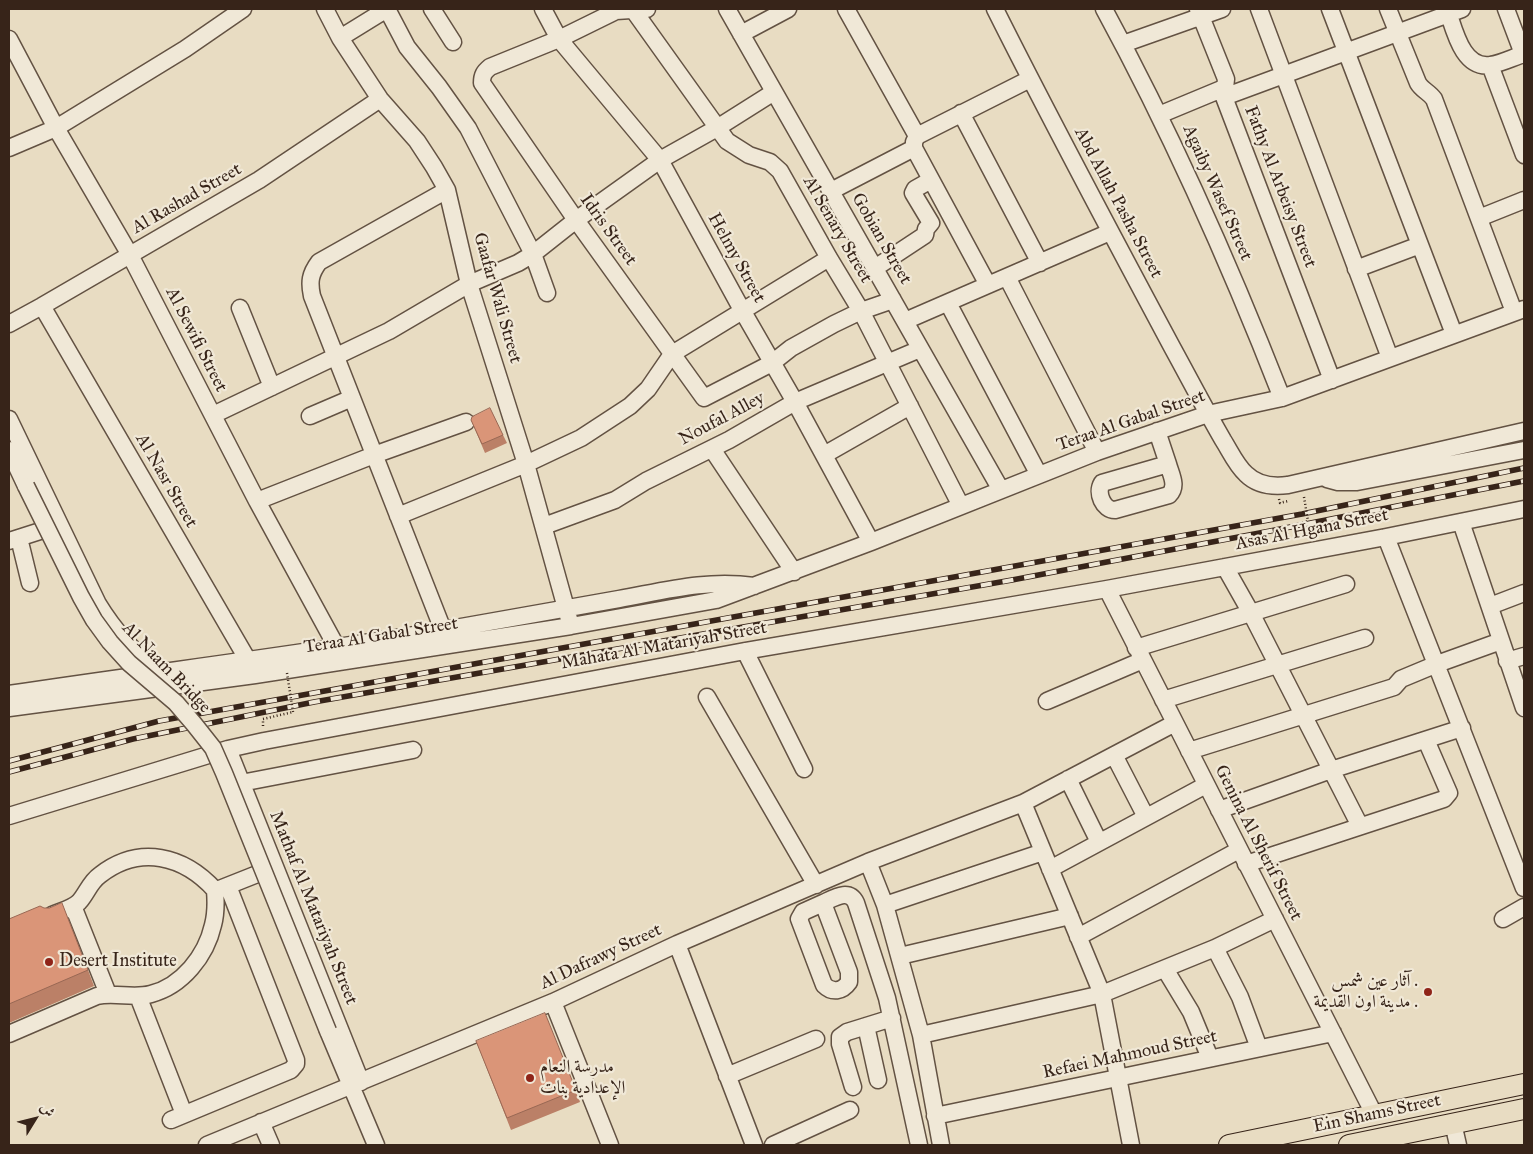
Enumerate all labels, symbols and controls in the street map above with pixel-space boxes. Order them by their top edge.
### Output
street label: Fathy Al Arbeisy Street [1239,103,1321,271]
street label: Agaiby Wasef Street [1177,122,1257,264]
street label: Abd Allah Pasha Street [1069,124,1167,282]
street label: Al Rashad Street [128,159,246,239]
street label: Al Senary Street [798,173,876,287]
street label: Gobian Street [846,189,916,289]
street label: Idris Street [575,190,641,270]
street label: Helmy Street [702,209,770,307]
street label: Gaafar Wali Street [468,230,526,366]
street label: Al Sewifi Street [160,284,232,396]
street label: Teraa Al Gabal Street [1054,385,1208,457]
street label: Noufal Alley [676,387,768,451]
street label: Al Nasr Street [130,430,202,532]
street label: Asas Al Hgana Street [1234,505,1390,555]
street label: Teraa Al Gabal Street [302,613,460,659]
street label: Mahata Al Matariyah Street [559,617,769,675]
street label: Al Naam Bridge [117,618,215,718]
street label: Genina Al Sherif Street [1209,762,1307,924]
street label: Mathaf Al Matariyah Street [264,808,362,1008]
street label: Al Dafrawy Street [537,919,665,995]
place label: Desert Institute [59,951,177,973]
marker: Desert Institute [43,956,55,968]
place label: آثار عين شمس . مدينة اون القديمة . [1314,971,1418,1014]
marker: آثار عين شمس . مدينة اون القديمة . [1422,986,1434,998]
street label: Refaei Mahmoud Street [1041,1026,1219,1084]
place label: مدرسة النعام الإعدادية بنات [540,1057,625,1100]
marker: مدرسة النعام الإعدادية بنات [524,1072,536,1084]
street label: Ein Shams Street [1311,1090,1443,1138]
north arrow [10,1094,60,1144]
text: ش [37,1099,58,1120]

